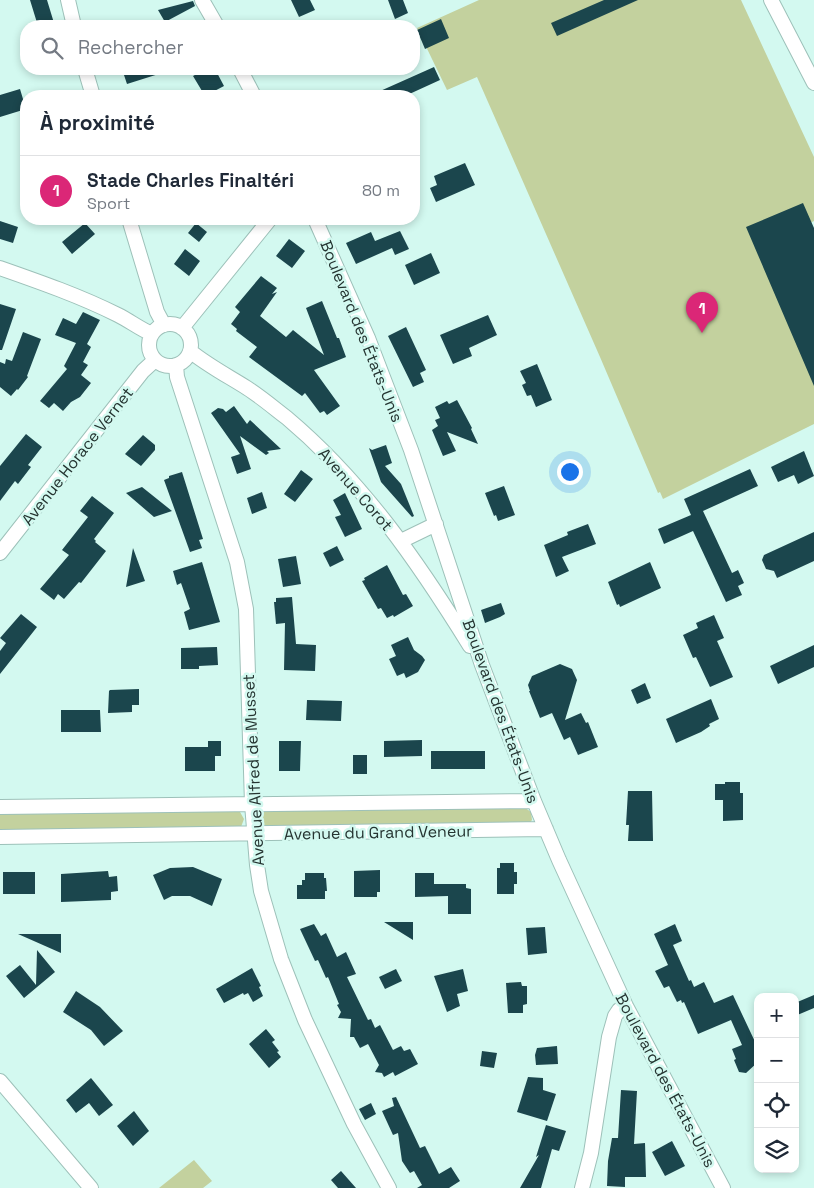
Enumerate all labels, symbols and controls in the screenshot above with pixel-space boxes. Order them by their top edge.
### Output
search box [20,20,420,75]
icon: search [38,34,66,62]
text: Rechercher [78,35,184,60]
text: À proximité [40,109,155,136]
text: Stade Charles Finaltéri [87,168,294,193]
text: 1 [52,180,60,201]
text: 80 m [362,180,400,201]
text: Sport [87,193,130,214]
street label: Boulevard des États-Unis [315,237,408,425]
pin: 1 [686,292,718,333]
street label: Avenue Horace Vernet [17,383,138,530]
street label: Avenue Corot [314,443,397,535]
your location [557,459,583,485]
street label: Boulevard des États-Unis [457,616,544,806]
street label: Avenue Alfred de Musset [238,674,269,866]
street label: Avenue du Grand Veneur [284,820,472,845]
street label: Boulevard des États-Unis [611,990,720,1171]
map controls [754,993,799,1173]
button: + [754,993,799,1038]
button: − [754,1038,799,1083]
button: locate [754,1083,799,1128]
button: layers [754,1128,799,1173]

